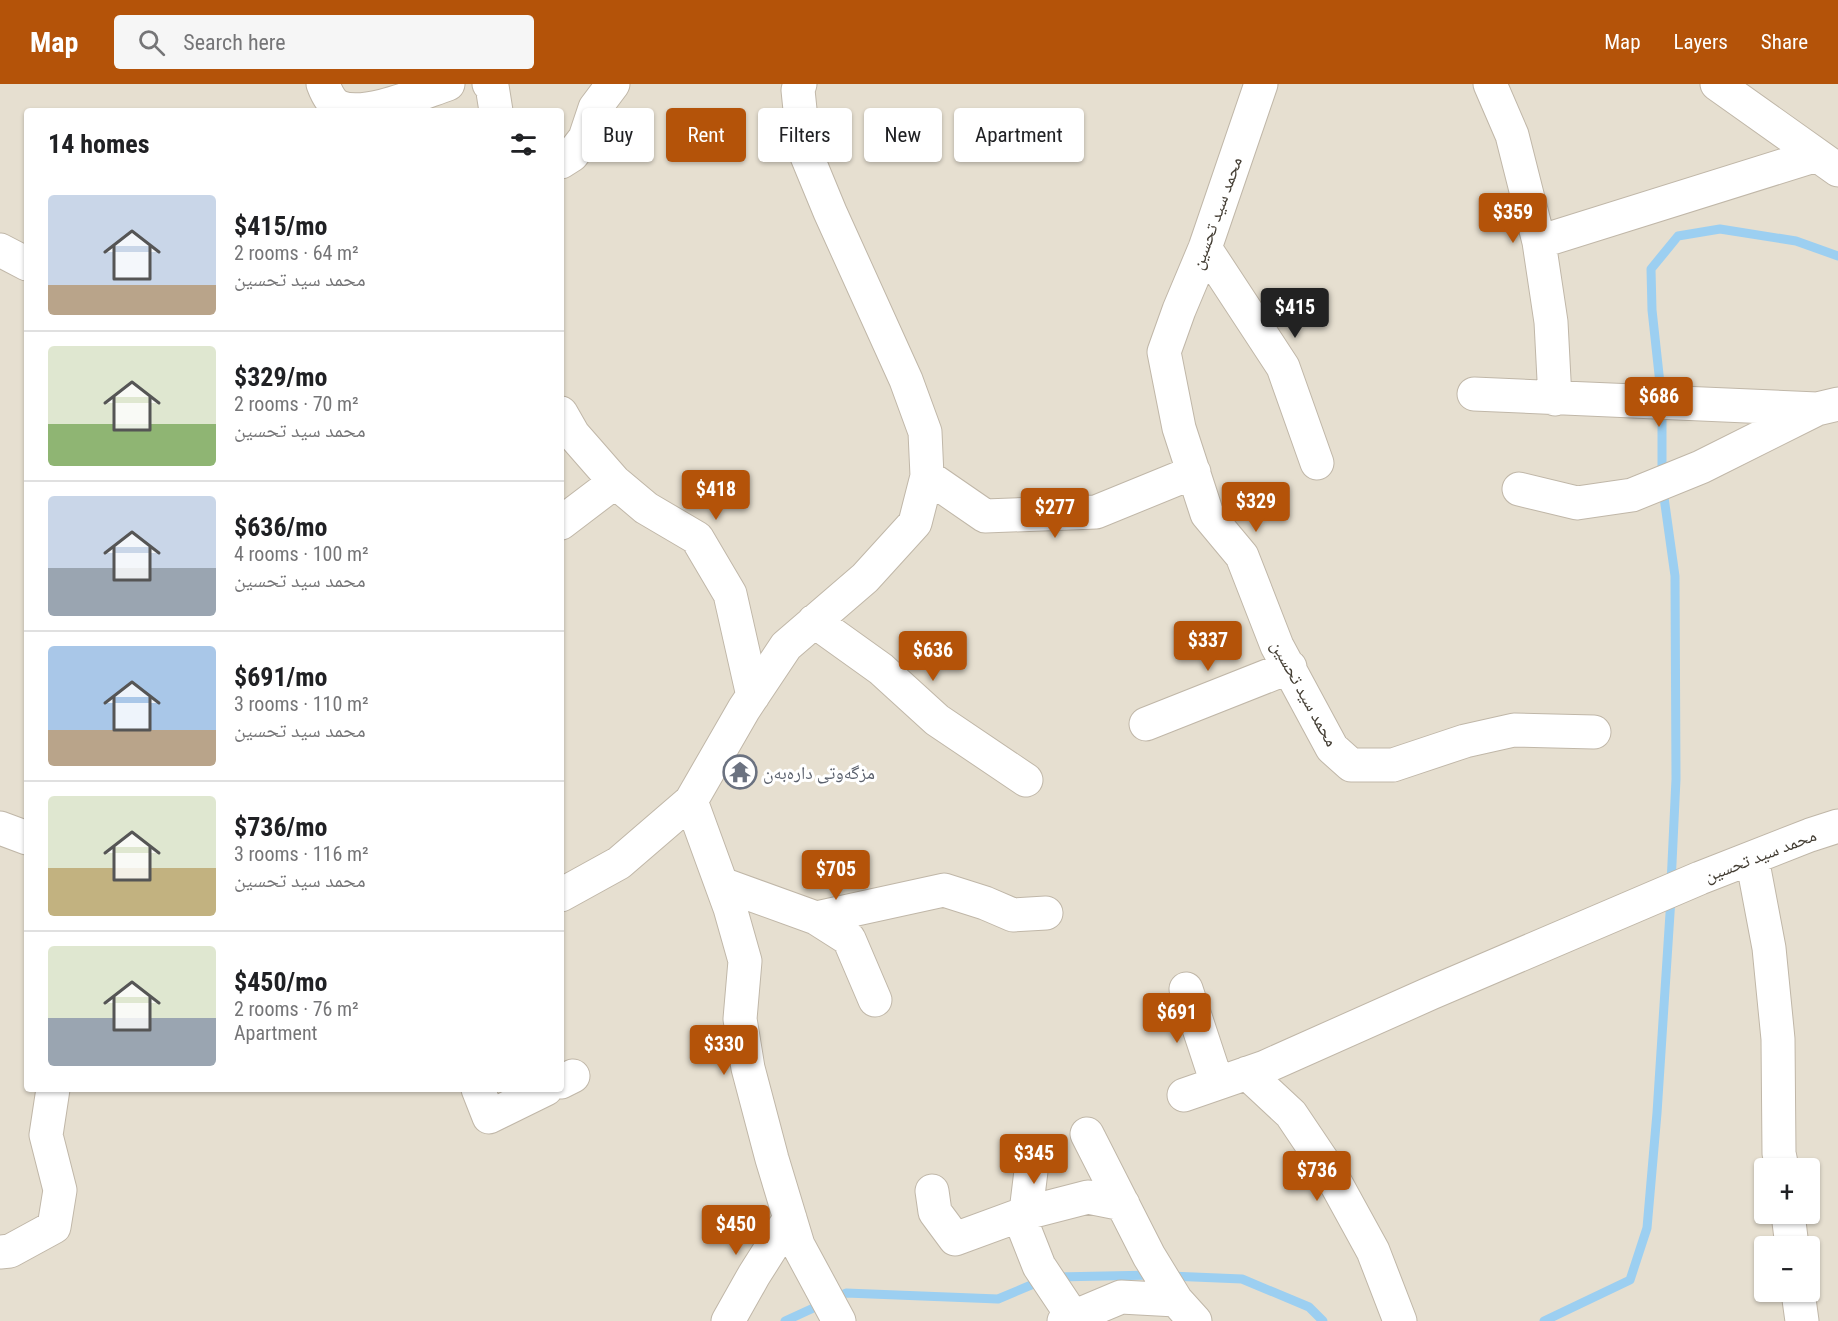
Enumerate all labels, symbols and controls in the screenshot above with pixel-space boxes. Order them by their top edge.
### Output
search box [114,15,534,69]
text: Map [30,26,78,59]
icon: search [135,26,168,59]
text: Search here [183,30,286,55]
text: Map [1604,30,1641,54]
text: Layers [1674,30,1728,54]
text: Share [1761,30,1808,54]
chip: Buy [582,108,654,162]
chip: Rent [666,108,746,162]
chip: Filters [758,108,852,162]
chip: New [864,108,942,162]
chip: Apartment [954,108,1084,162]
icon: filters [507,128,540,161]
text: 14 homes [48,129,150,159]
street label: محمد سید تحسین [1186,154,1247,273]
pin: $359 [1477,193,1549,244]
text: $359 [1493,200,1533,224]
text: $415/mo [234,211,327,241]
icon: home [96,219,168,291]
text: 2 rooms · 64 m² [234,241,359,265]
text: محمد سید تحسین [234,267,366,291]
pin: $415 [1259,288,1331,339]
text: $415 [1275,295,1315,319]
text: $329/mo [234,362,327,392]
icon: home [96,370,168,442]
pin: $686 [1623,377,1695,428]
text: $686 [1639,384,1679,408]
text: 2 rooms · 70 m² [234,392,359,416]
text: محمد سید تحسین [234,418,366,442]
pin: $418 [680,470,752,521]
text: $418 [696,477,736,501]
pin: $329 [1220,482,1292,533]
pin: $277 [1019,488,1091,539]
text: $329 [1236,489,1276,513]
text: $277 [1035,495,1075,519]
text: $636/mo [234,512,327,542]
icon: home [96,520,168,592]
text: 4 rooms · 100 m² [234,542,369,566]
text: محمد سید تحسین [234,568,366,592]
pin: $337 [1172,621,1244,672]
text: $337 [1188,628,1228,652]
pin: $636 [897,631,969,682]
street label: محمد سید تحسین [1266,636,1343,750]
text: $636 [913,638,953,662]
text: $691/mo [234,662,327,692]
icon: home [96,670,168,742]
text: 3 rooms · 110 m² [234,692,369,716]
text: محمد سید تحسین [234,718,366,742]
temple icon: مزگەوتی دارەبەن [722,754,758,790]
place label: مزگەوتی دارەبەن [763,762,875,784]
text: $736/mo [234,812,327,842]
icon: home [96,820,168,892]
street label: محمد سید تحسین [1701,824,1819,887]
text: 3 rooms · 116 m² [234,842,369,866]
pin: $705 [800,850,872,901]
text: $705 [816,857,856,881]
text: محمد سید تحسین [234,868,366,892]
text: $450/mo [234,967,327,997]
icon: home [96,970,168,1042]
pin: $691 [1141,993,1213,1044]
text: 2 rooms · 76 m² [234,997,359,1021]
text: $691 [1157,1000,1197,1024]
text: Apartment [234,1021,318,1045]
pin: $330 [688,1025,760,1076]
text: $330 [704,1032,744,1056]
pin: $345 [998,1134,1070,1185]
text: $345 [1014,1141,1054,1165]
pin: $736 [1281,1151,1353,1202]
text: $736 [1297,1158,1337,1182]
map controls [1754,1158,1820,1302]
button: + [1754,1158,1820,1224]
pin: $450 [700,1205,772,1256]
text: $450 [716,1212,756,1236]
button: − [1754,1236,1820,1302]

